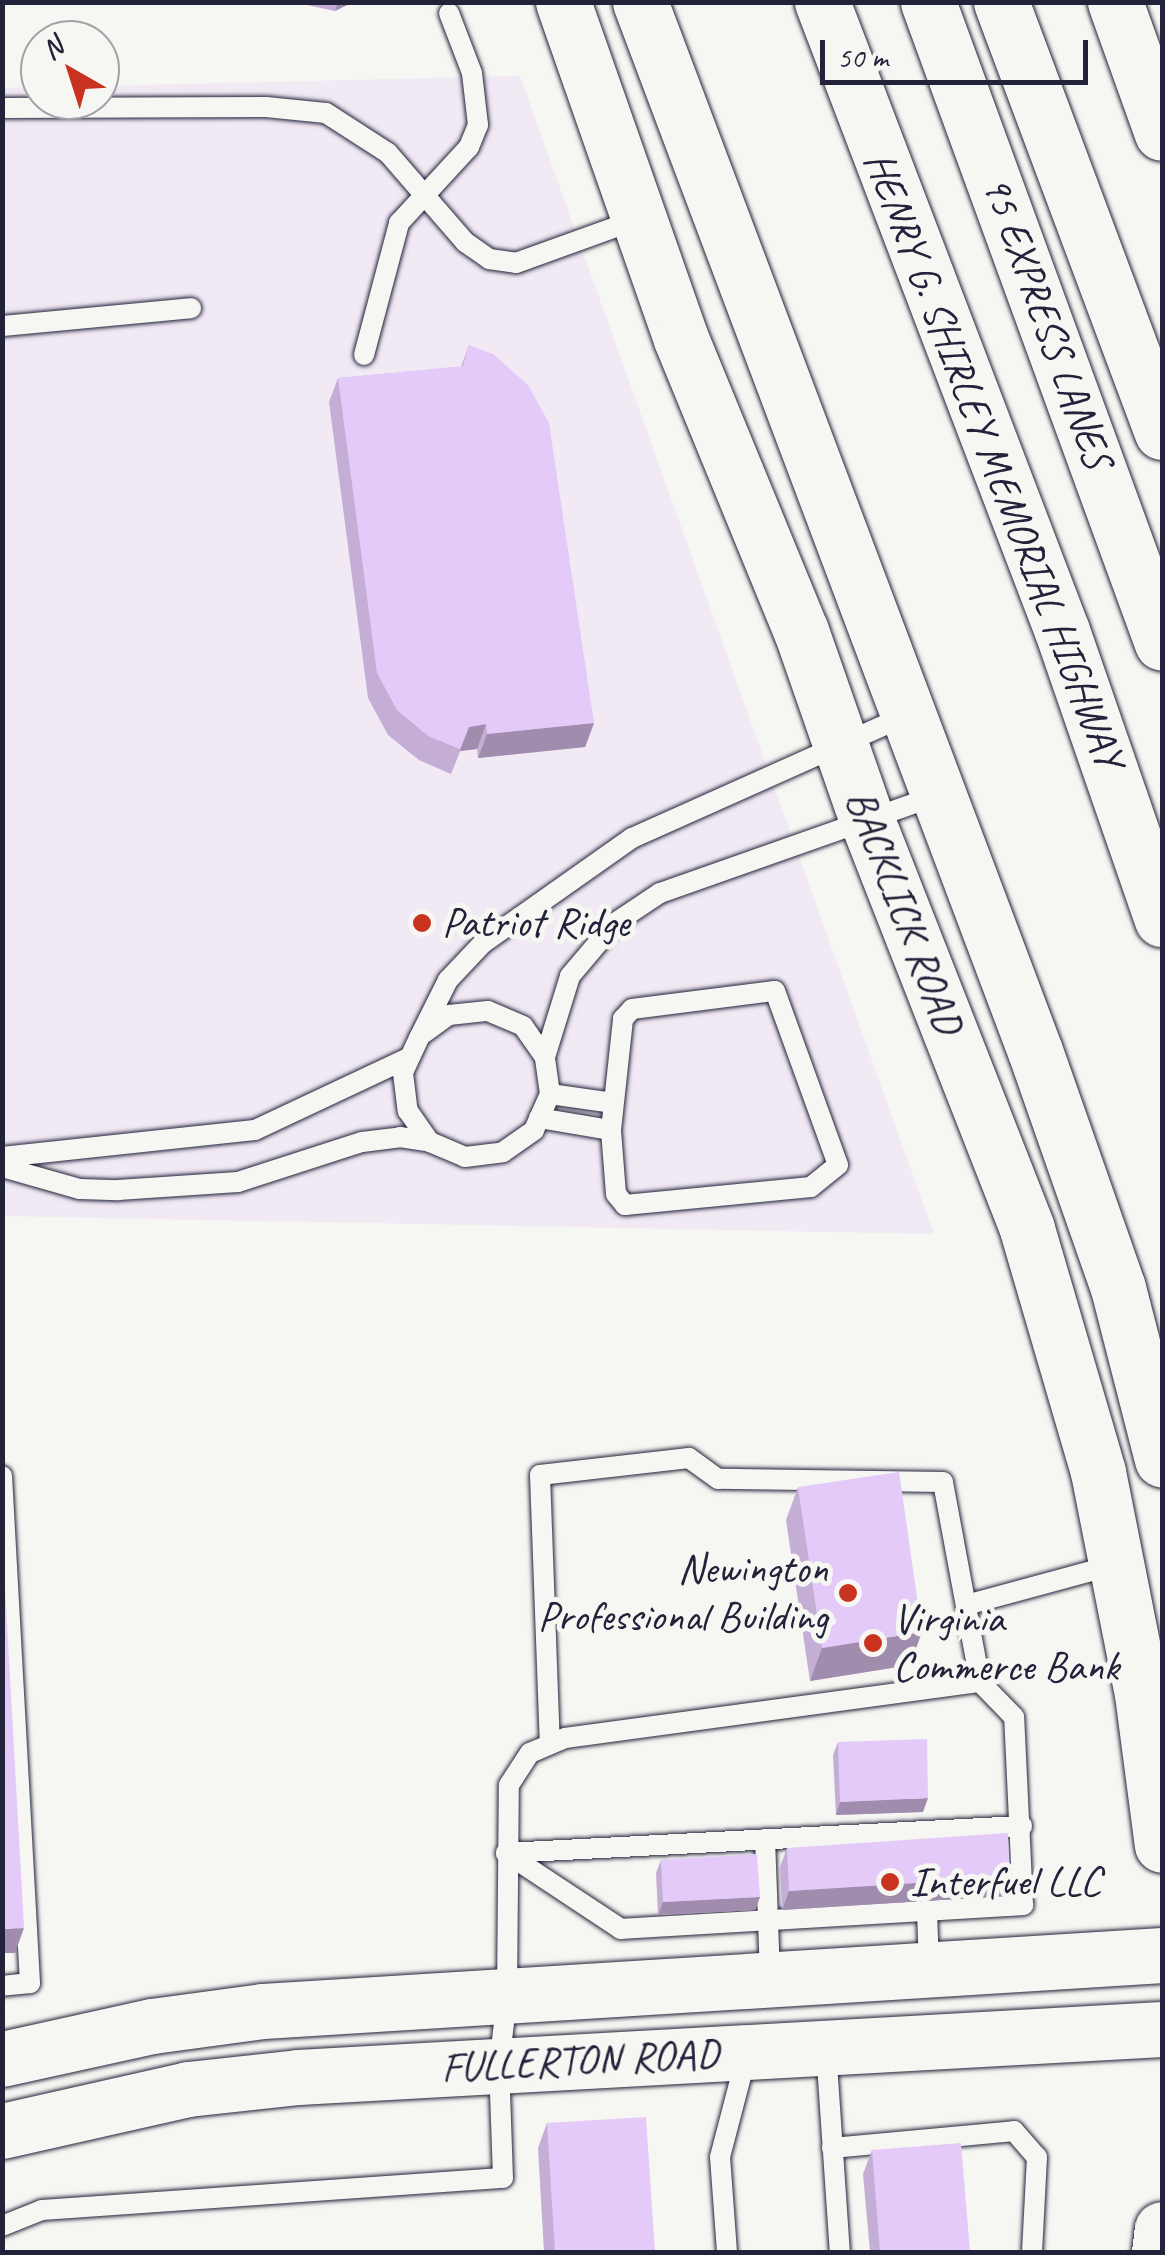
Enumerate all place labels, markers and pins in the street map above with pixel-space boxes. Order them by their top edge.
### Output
place label: Patriot Ridge [442,898,629,948]
marker: Patriot Ridge [411,912,433,934]
place label: Newington Professional Building [538,1544,828,1642]
marker: Newington Professional Building [837,1582,859,1604]
place label: Virginia Commerce Bank [893,1594,1119,1692]
marker: Virginia Commerce Bank [862,1632,884,1654]
place label: Interfuel LLC [910,1857,1101,1907]
marker: Interfuel LLC [879,1871,901,1893]

